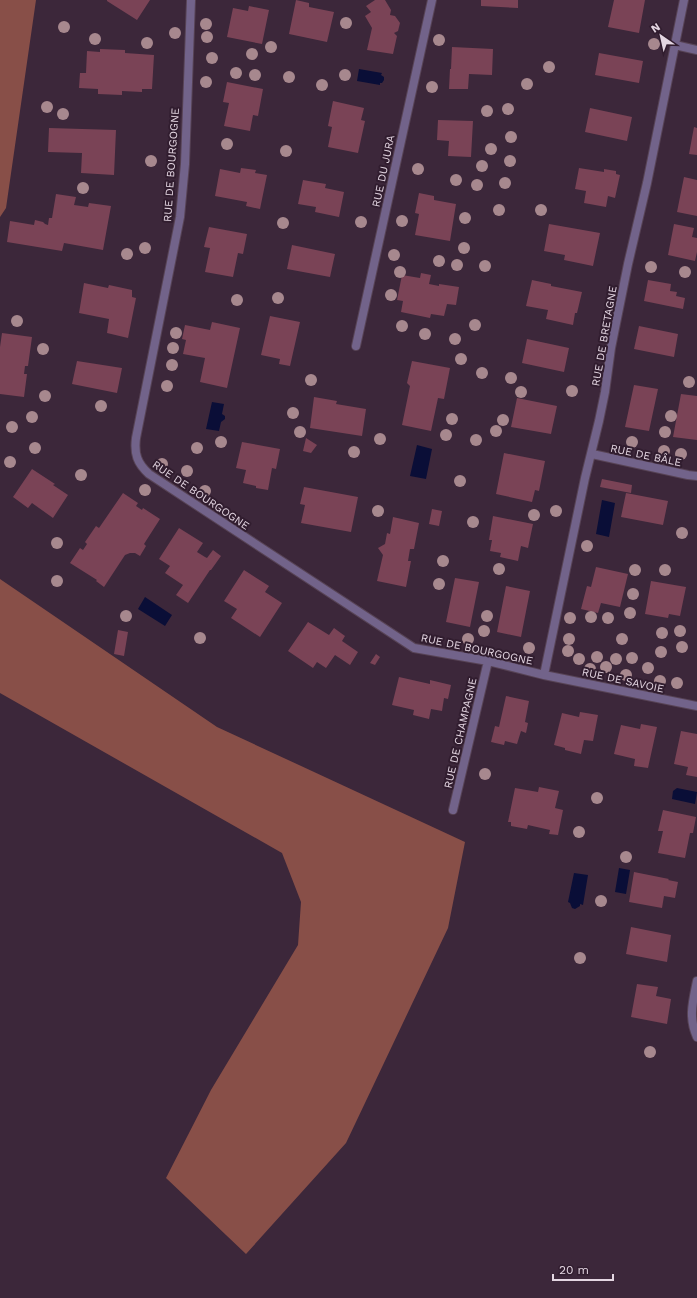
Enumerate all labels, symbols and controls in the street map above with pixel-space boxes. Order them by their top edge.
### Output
north arrow [641,16,681,56]
text: N [649,20,663,36]
street label: RUE DE BOURGOGNE [161,108,182,222]
street label: RUE DU JURA [369,134,398,208]
street label: RUE DE BRETAGNE [589,285,620,387]
street label: RUE DE BÂLE [609,441,683,469]
street label: RUE DE BOURGOGNE [150,458,252,533]
street label: RUE DE BOURGOGNE [420,631,534,668]
street label: RUE DE SAVOIE [581,665,665,696]
street label: RUE DE CHAMPAGNE [441,677,480,790]
scale bar [553,1256,613,1282]
text: 20 m [559,1263,589,1277]

